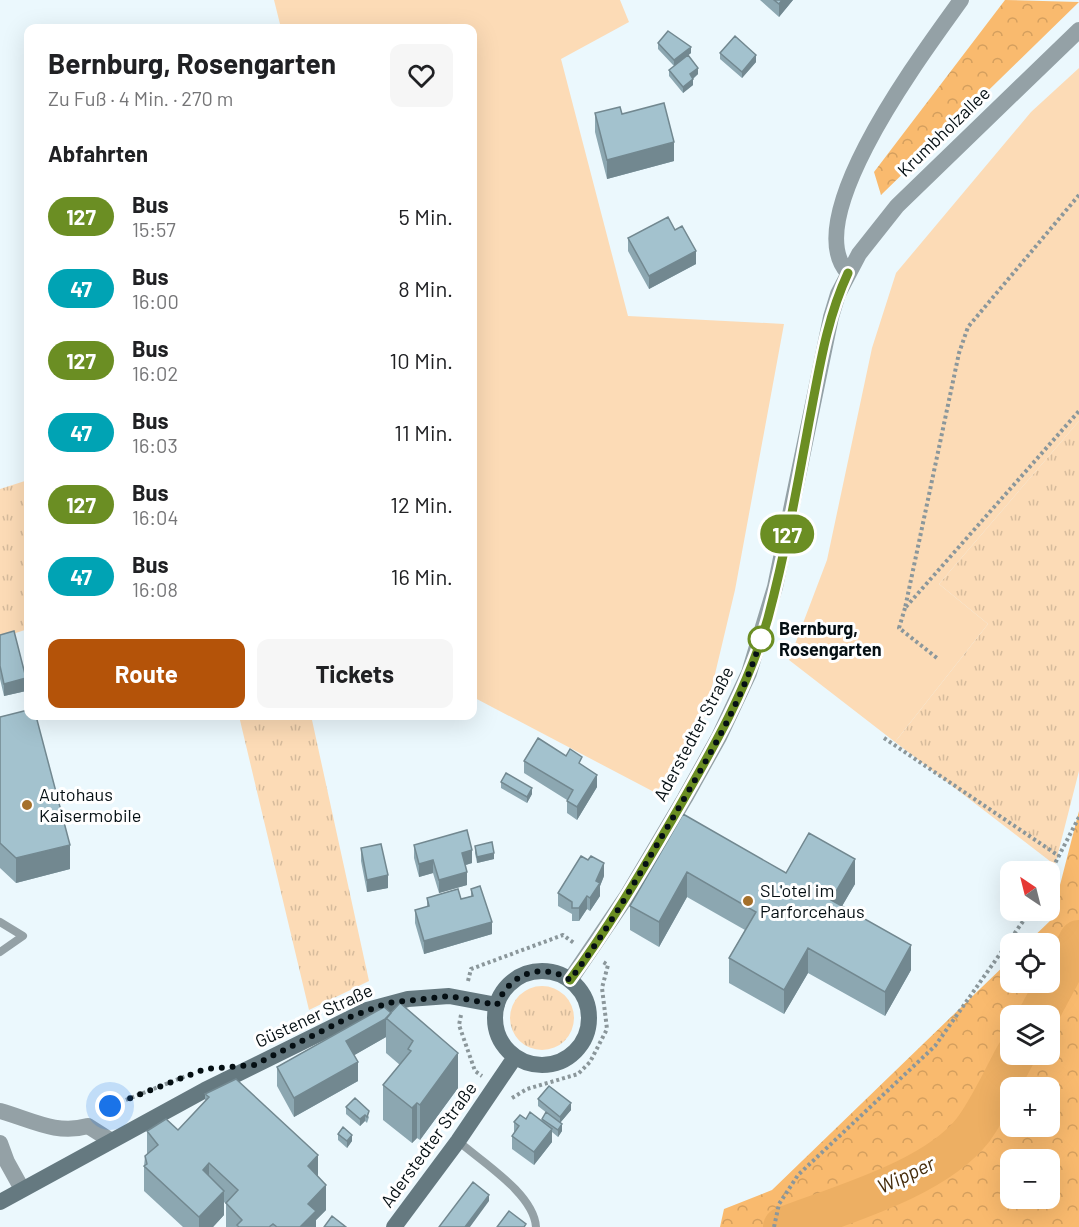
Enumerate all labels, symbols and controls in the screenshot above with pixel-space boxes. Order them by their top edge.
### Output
button: heart [390,44,453,107]
text: Bernburg, Rosengarten [48,46,336,80]
street label: Krumbholzallee [892,82,994,181]
text: Zu Fuß · 4 Min. · 270 m [48,86,233,110]
text: Abfahrten [48,140,148,166]
text: Bus [132,191,169,217]
text: 5 Min. [398,203,453,229]
text: 127 [66,204,96,229]
text: 15:57 [132,217,176,241]
text: Bus [132,263,169,289]
text: 8 Min. [398,275,453,301]
text: 47 [70,276,92,301]
text: 16:00 [132,289,179,313]
text: Bus [132,335,169,361]
text: 10 Min. [390,347,453,373]
text: 127 [66,348,96,373]
text: 16:02 [132,361,178,385]
text: Bus [132,407,169,433]
text: 11 Min. [394,419,453,445]
text: 47 [70,420,92,445]
text: 16:03 [132,433,178,457]
text: Bus [132,479,169,505]
text: 12 Min. [390,491,453,517]
text: 127 [66,492,96,517]
text: 16:04 [132,505,178,529]
line badge: 127 [752,514,822,554]
text: 127 [772,522,802,547]
text: Bus [132,551,169,577]
text: 16 Min. [391,563,453,589]
text: 47 [70,564,92,589]
text: 16:08 [132,577,178,601]
place label: Bernburg, Rosengarten [779,617,882,660]
marker: Bernburg, Rosengarten [748,626,774,652]
button: Route [48,639,245,708]
button: Tickets [257,639,453,708]
street label: Aderstedter Straße [648,662,738,805]
place label: Autohaus Kaisermobile [39,783,141,826]
marker: Autohaus Kaisermobile [20,798,34,812]
north arrow [1000,861,1060,921]
map controls [1000,861,1060,1209]
place label: SL'otel im Parforcehaus [760,879,865,922]
marker: SL'otel im Parforcehaus [741,894,755,908]
button: locate [1000,933,1060,993]
street label: Güstener Straße [251,978,376,1052]
button: layers [1000,1005,1060,1065]
button: + [1000,1077,1060,1137]
street label: Aderstedter Straße [375,1078,481,1211]
your location [95,1091,125,1121]
button: − [1000,1149,1060,1209]
water label: Wipper [873,1150,939,1198]

